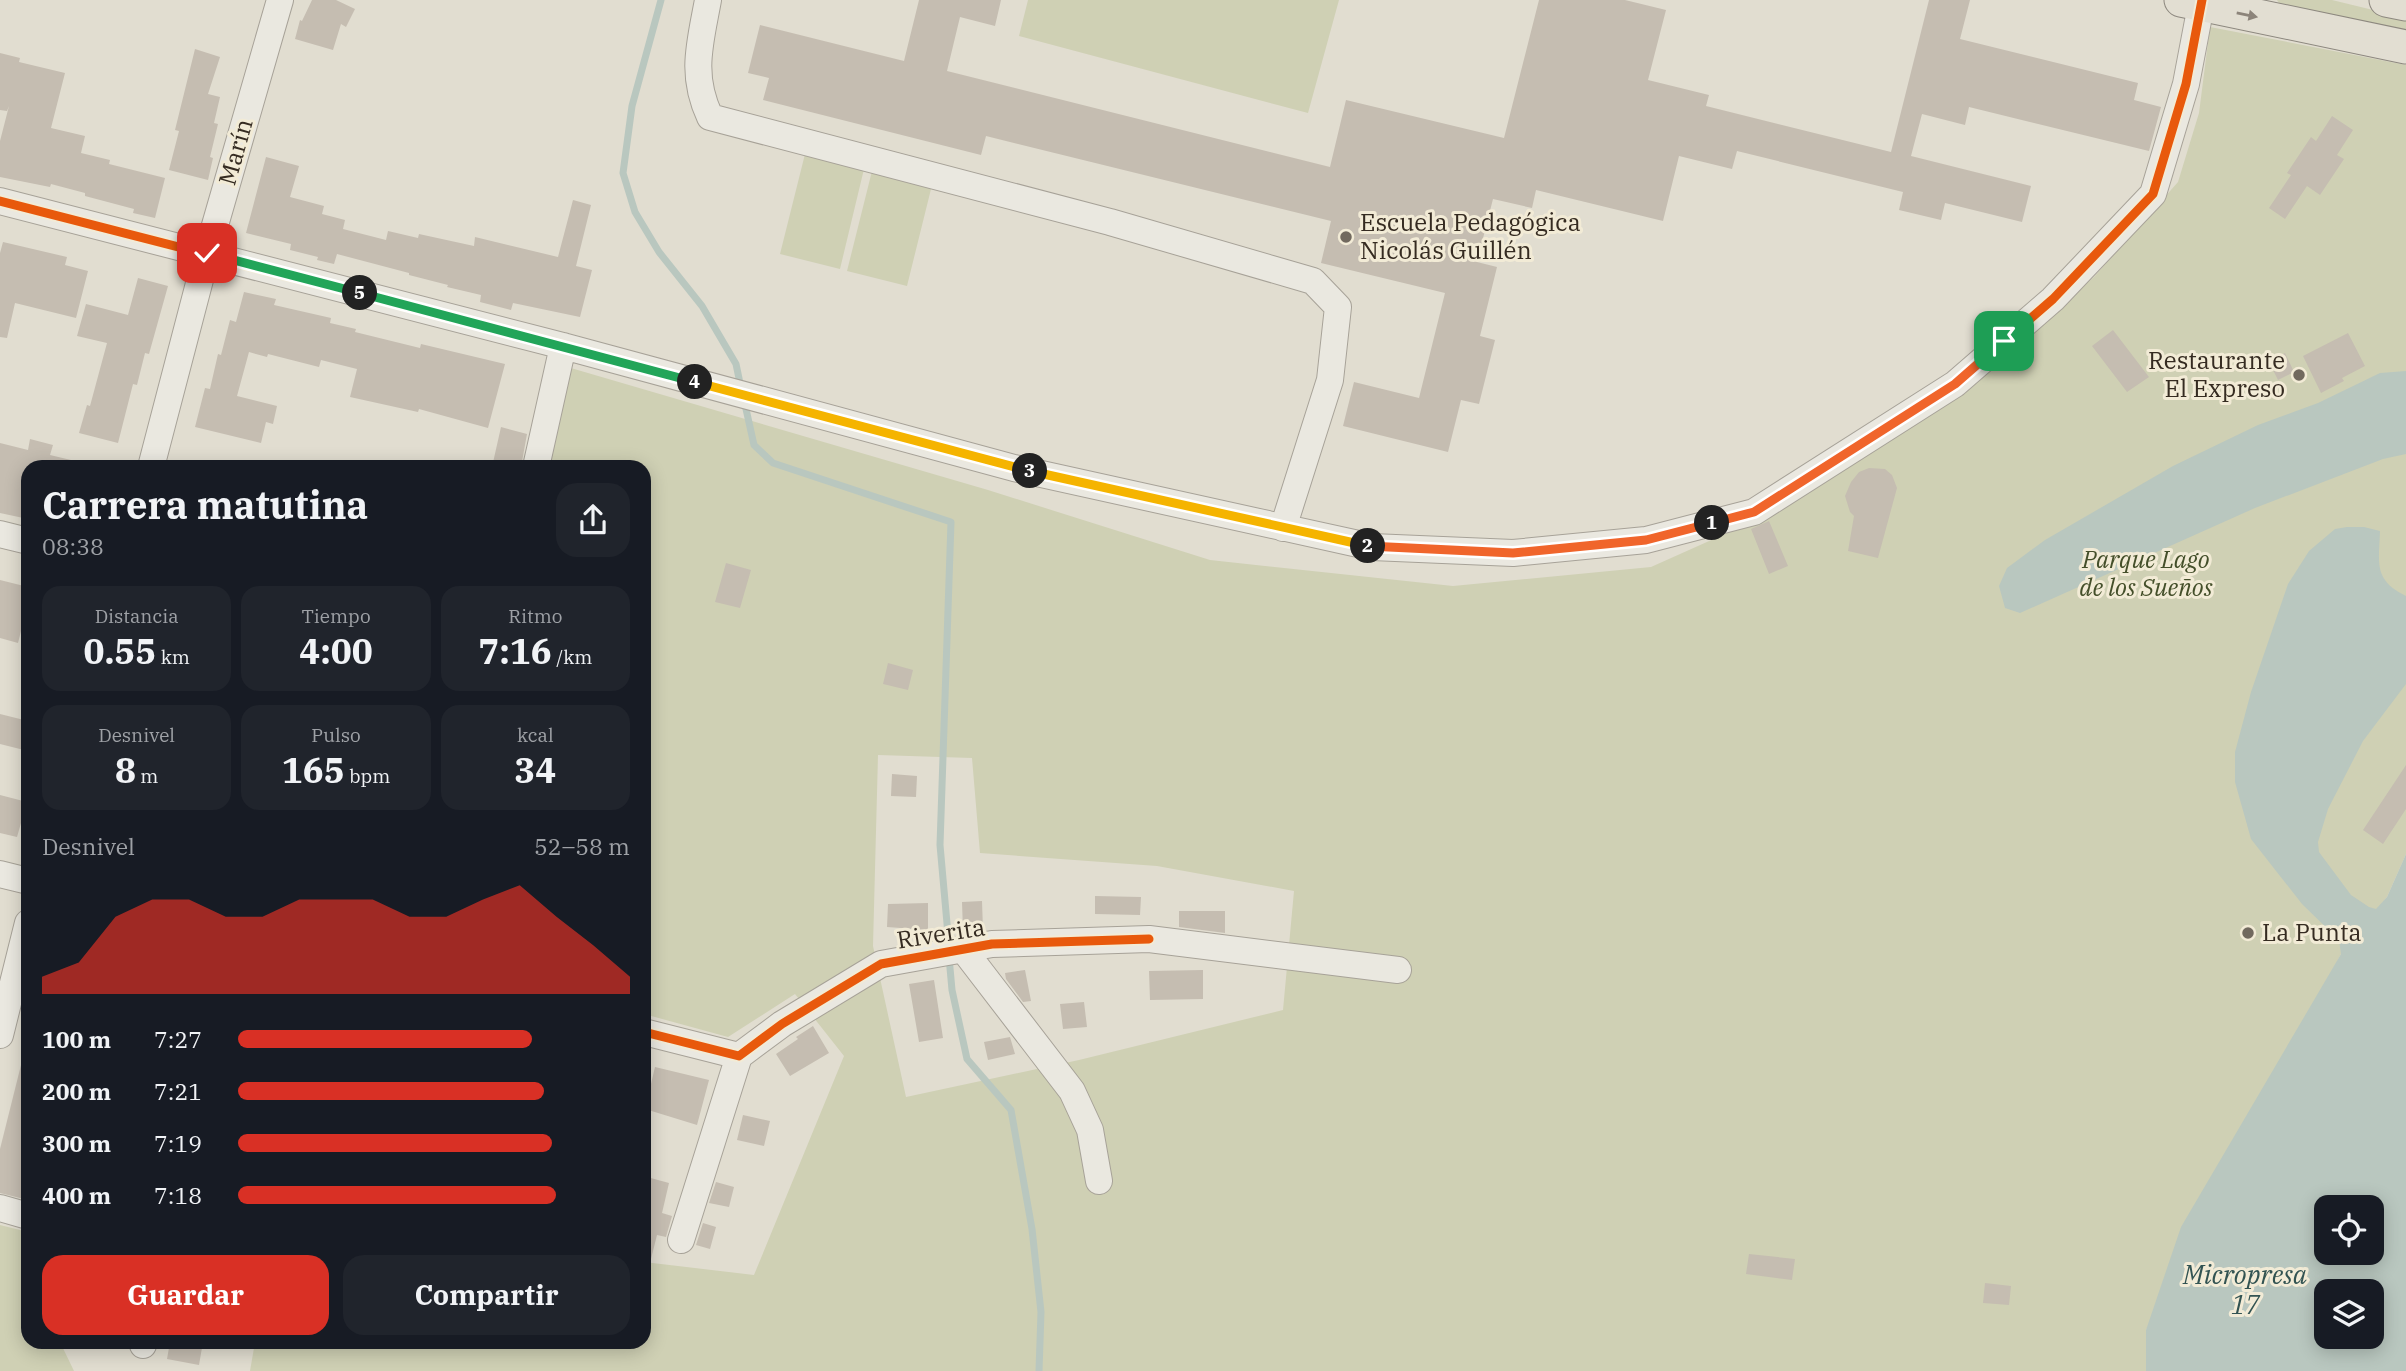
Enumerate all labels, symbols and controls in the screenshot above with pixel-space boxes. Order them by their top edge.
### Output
one-way arrow [2236,10,2258,21]
street label: Marín [210,115,260,189]
place label: Escuela Pedagógica Nicolás Guillén [1360,206,1581,266]
pin [177,223,237,283]
marker: Escuela Pedagógica Nicolás Guillén [1338,229,1354,245]
icon: check [188,234,226,272]
pin: 5 [342,276,378,310]
text: 5 [354,280,365,304]
pin [1974,311,2034,371]
icon: arrive [1985,322,2023,360]
place label: Restaurante El Expreso [2148,344,2285,404]
pin: 4 [678,364,712,400]
marker: Restaurante El Expreso [2291,367,2307,383]
text: 4 [689,369,700,393]
pin: 3 [1012,454,1048,489]
text: 3 [1024,458,1035,482]
text: Carrera matutina [42,480,368,529]
button: share [556,483,630,557]
pin: 1 [1694,505,1730,540]
text: 1 [1706,510,1717,534]
pin: 2 [1350,528,1386,564]
text: 08:38 [42,531,104,561]
text: 2 [1362,533,1373,557]
park label: Parque Lago de los Sueños [2079,543,2213,603]
text: Distancia [95,604,179,628]
text: Tiempo [301,604,371,628]
text: Ritmo [508,604,562,628]
text: 0.55 [83,628,156,674]
text: 4:00 [299,628,373,674]
text: 7:16 [478,628,552,674]
text: km [156,645,190,669]
text: /km [552,645,592,669]
text: Desnivel [98,723,175,747]
text: Pulso [311,723,361,747]
text: kcal [517,723,554,747]
text: 8 [115,747,136,793]
text: 165 [282,747,345,793]
text: 34 [514,747,556,793]
text: m [136,764,158,788]
text: bpm [345,764,390,788]
text: Desnivel [42,831,135,861]
text: 52–58 m [534,831,630,861]
street label: Riverita [894,910,987,956]
place label: La Punta [2262,916,2362,948]
marker: La Punta [2240,925,2256,941]
text: 100 m [42,1024,111,1054]
text: 7:27 [154,1024,202,1054]
text: 200 m [42,1076,111,1106]
text: 7:21 [154,1076,202,1106]
text: 300 m [42,1128,111,1158]
text: 7:19 [154,1128,202,1158]
text: 400 m [42,1180,111,1210]
text: 7:18 [154,1180,202,1210]
map controls [2314,1195,2384,1349]
button: locate [2314,1195,2384,1265]
button: Guardar [42,1255,329,1335]
button: Compartir [343,1255,630,1335]
water label: Micropresa 17 [2182,1257,2307,1321]
button: layers [2314,1279,2384,1349]

